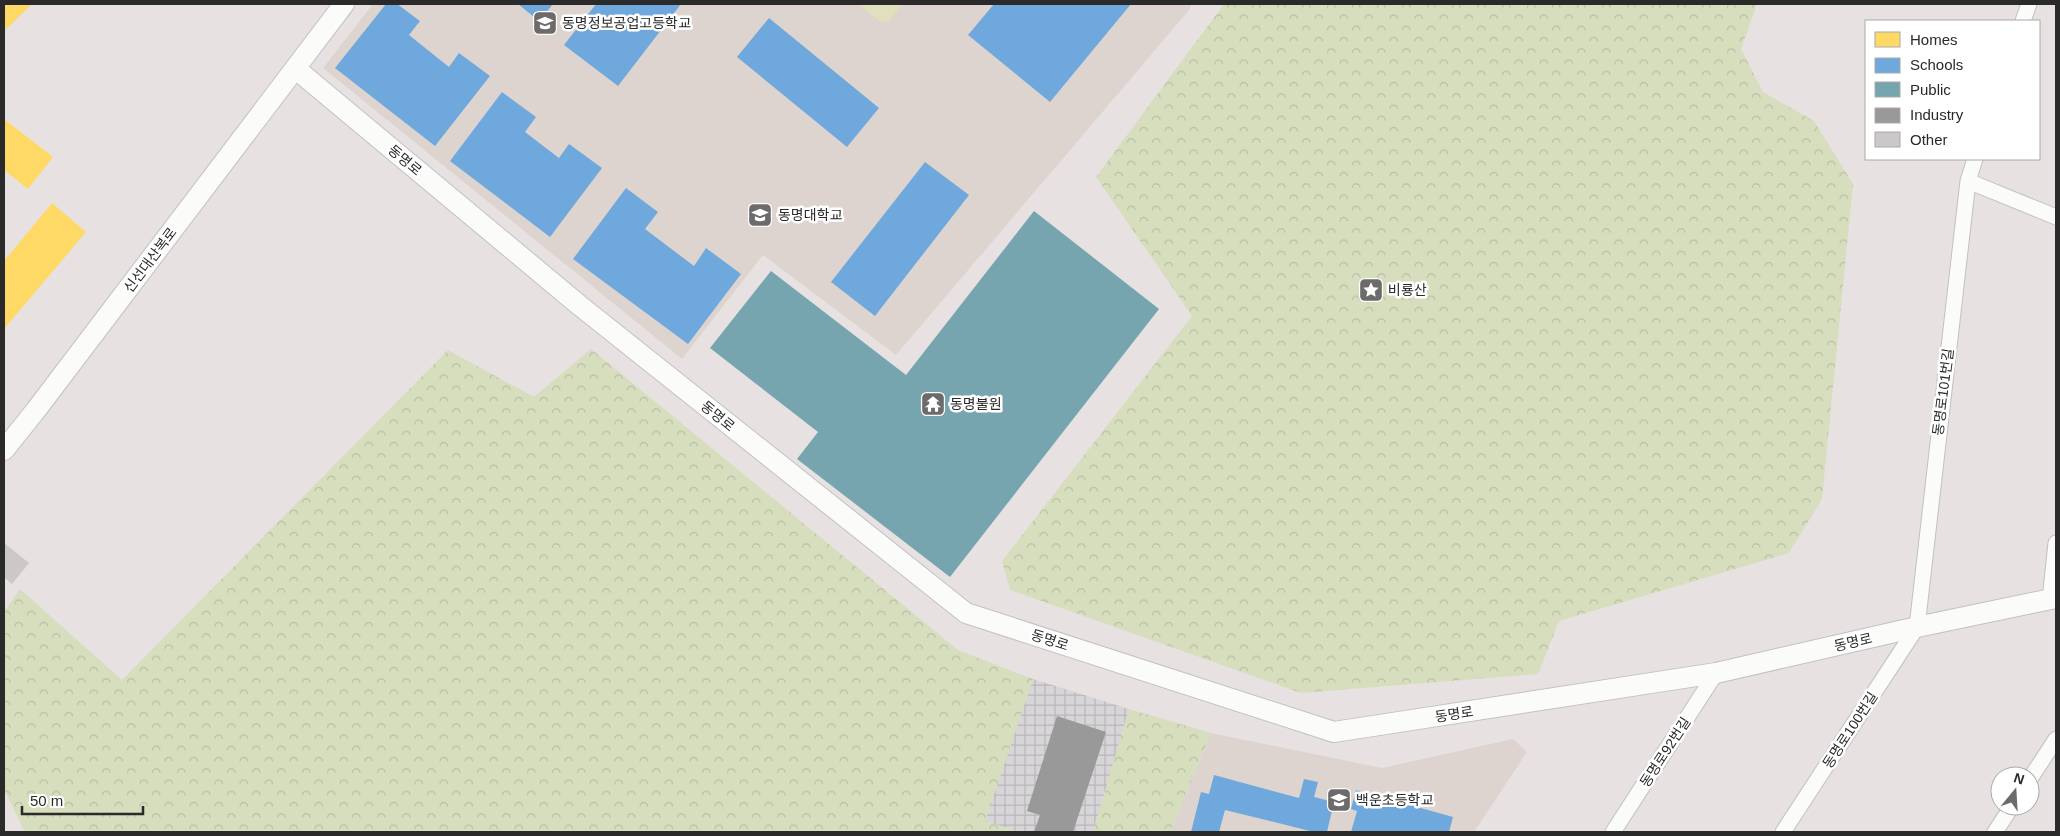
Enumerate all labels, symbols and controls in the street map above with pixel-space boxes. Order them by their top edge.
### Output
school or university icon: 동명정보공업고등학교 [532,10,558,36]
place label: 동명정보공업고등학교 [562,15,691,31]
legend [1865,20,2040,160]
text: Homes [1910,31,1958,48]
text: Schools [1910,56,1963,73]
text: Public [1910,81,1951,98]
text: Industry [1910,106,1964,123]
text: Other [1910,131,1948,148]
street label: 동명로 [385,141,425,179]
school or university icon: 동명대학교 [747,202,773,228]
place label: 동명대학교 [778,207,843,223]
street label: 신선대산복로 [120,224,180,296]
place icon: 비룡산 [1358,277,1384,303]
place label: 비룡산 [1388,282,1427,298]
street label: 동명로101번길 [1930,347,1956,437]
temple icon: 동명불원 [920,391,946,417]
place label: 동명불원 [950,396,1002,412]
street label: 동명로 [698,398,738,434]
street label: 동명로 [1029,626,1071,654]
street label: 동명로 [1832,630,1874,654]
street label: 동명로100번길 [1819,689,1881,771]
street label: 동명로 [1434,703,1474,725]
street label: 동명로92번길 [1637,714,1693,790]
north arrow [1990,766,2040,816]
text: N [2012,769,2026,788]
scale bar [22,784,144,816]
school or university icon: 백운초등학교 [1326,787,1352,813]
text: 50 m [30,792,63,809]
place label: 백운초등학교 [1356,792,1433,808]

